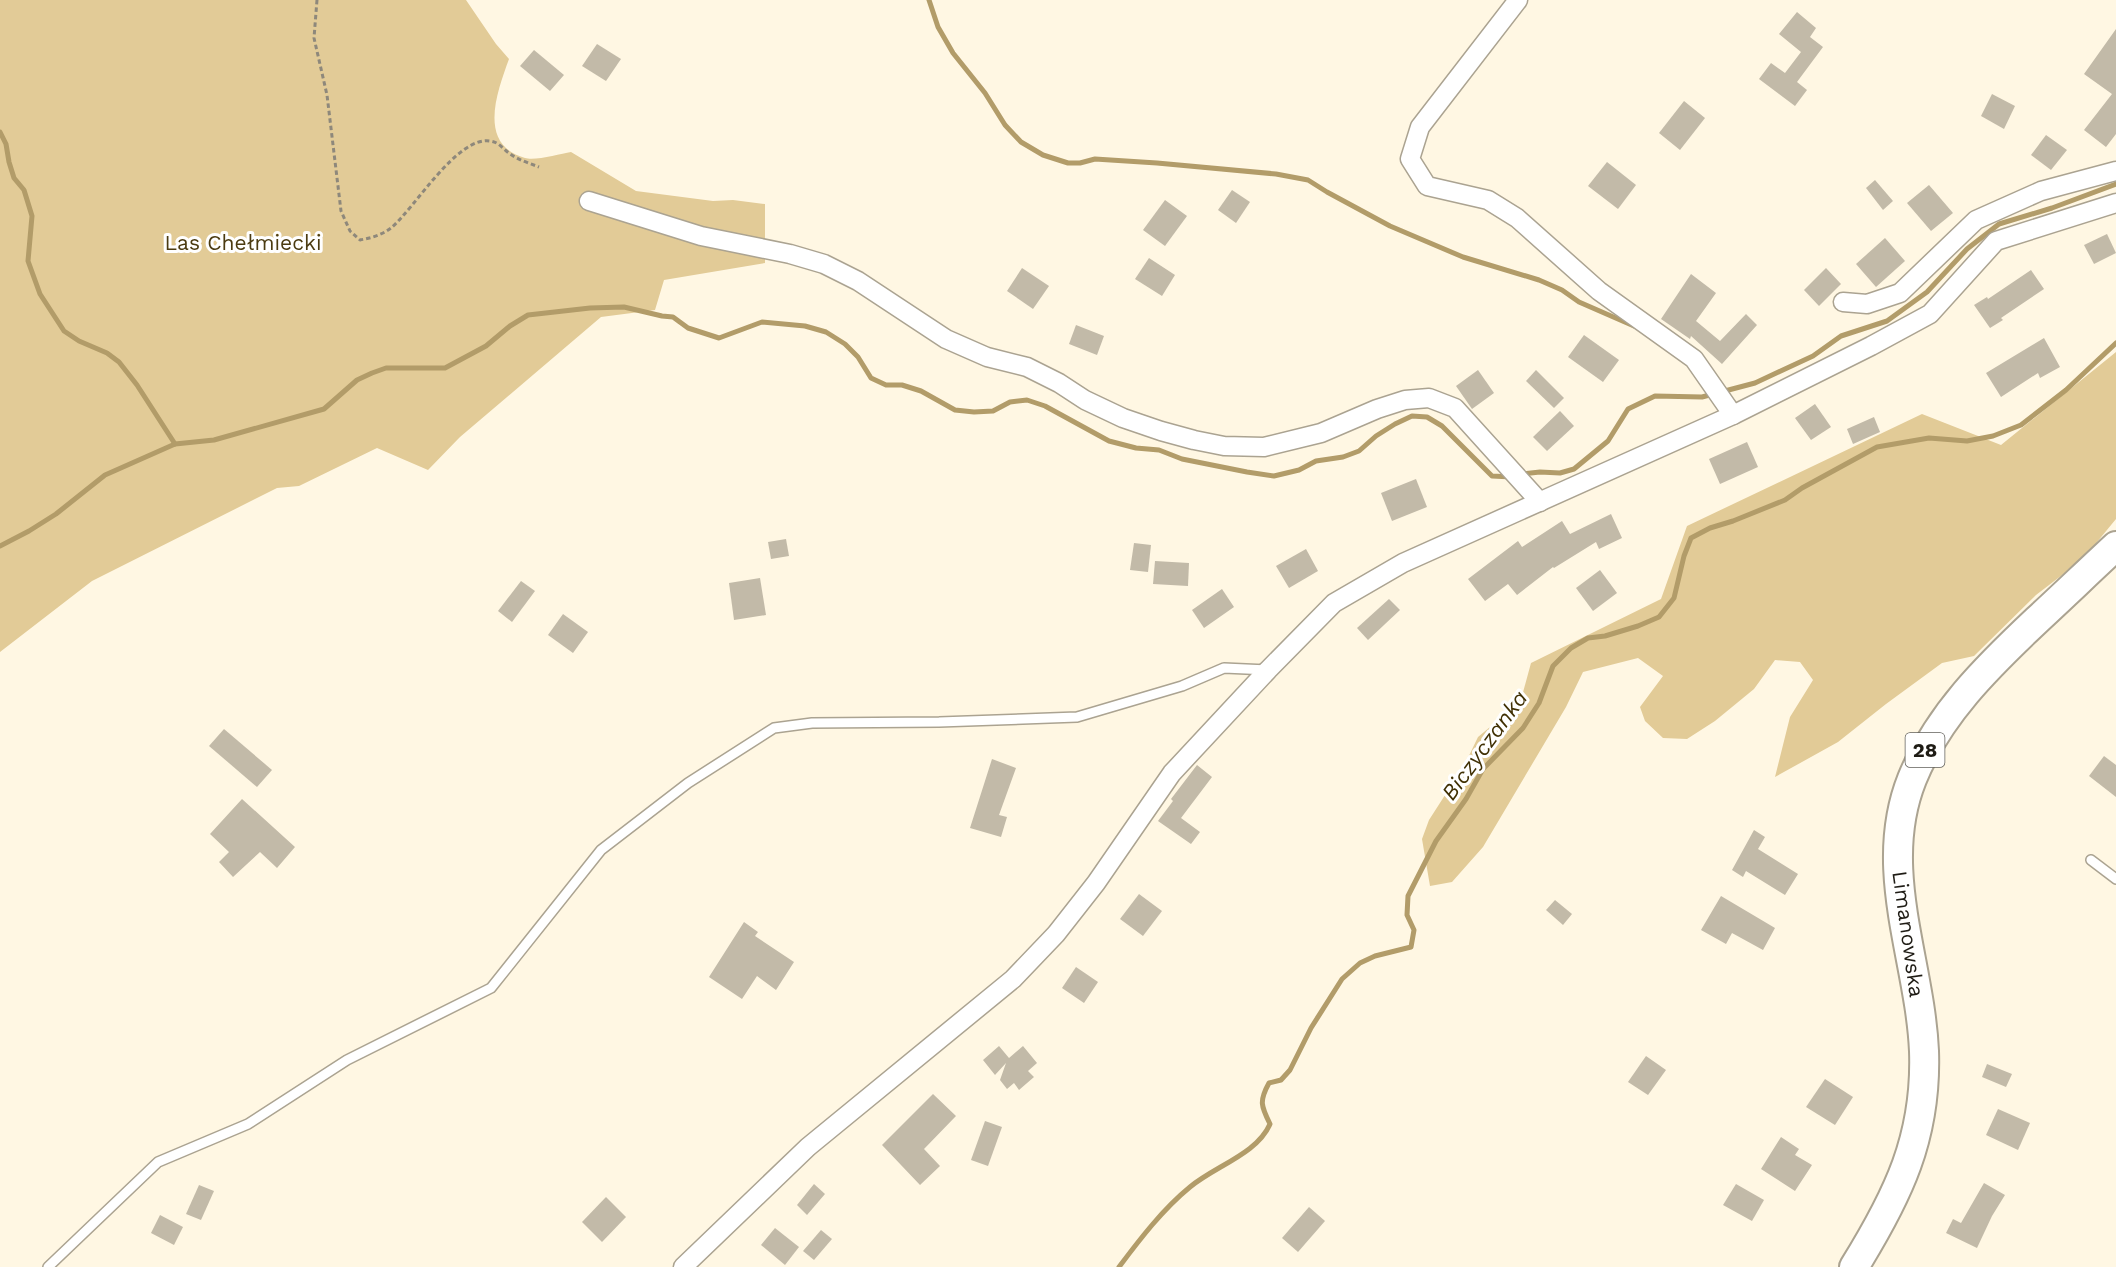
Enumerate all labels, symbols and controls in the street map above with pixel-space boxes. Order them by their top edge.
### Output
park label: Las Chełmiecki [165,230,321,255]
water label: Biczyczanka [1436,686,1532,805]
road number: 28 [1906,733,1944,767]
street label: Limanowska [1887,869,1930,999]

